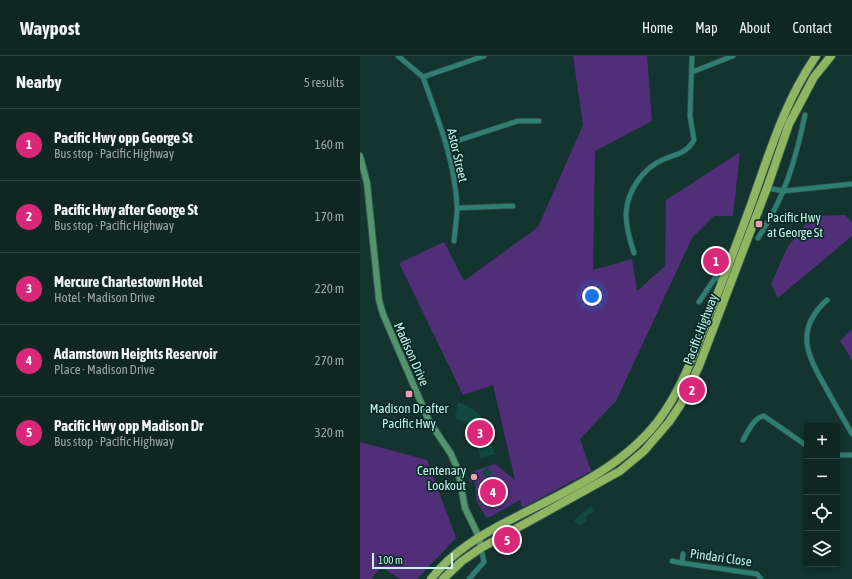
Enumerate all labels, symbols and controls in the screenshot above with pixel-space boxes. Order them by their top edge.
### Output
text: Waypost [20,17,80,39]
text: Home [642,20,673,36]
text: Map [695,20,718,36]
text: About [740,20,771,36]
text: Contact [793,20,832,36]
text: Nearby [16,72,62,92]
text: 5 results [304,75,344,90]
street label: Astor Street [444,127,471,184]
text: Pacific Hwy opp George St [54,129,193,146]
text: 1 [26,137,32,152]
text: 160 m [315,137,344,152]
text: Bus stop · Pacific Highway [54,146,174,161]
text: Pacific Hwy after George St [54,201,198,218]
text: 2 [26,209,32,224]
text: 170 m [315,209,344,224]
place label: Pacific Hwy at George St [767,210,823,240]
text: Bus stop · Pacific Highway [54,218,174,233]
marker: Pacific Hwy at George St [754,219,764,229]
pin: 1 [703,246,729,276]
text: Mercure Charlestown Hotel [54,273,203,290]
text: 3 [26,281,32,296]
text: 220 m [315,281,344,296]
your location [582,286,602,306]
text: Hotel · Madison Drive [54,290,155,305]
street label: Pacific Highway [680,291,721,367]
street label: Madison Drive [391,320,432,388]
text: Adamstown Heights Reservoir [54,345,217,362]
text: 4 [26,353,32,368]
text: 270 m [315,353,344,368]
text: Place · Madison Drive [54,362,155,377]
pin: 2 [679,375,705,405]
marker: Madison Dr after Pacific Hwy [404,389,414,399]
place label: Madison Dr after Pacific Hwy [370,401,448,431]
text: Pacific Hwy opp Madison Dr [54,417,204,434]
pin: 3 [467,418,493,448]
map controls [804,423,840,567]
button: + [804,423,840,459]
text: 5 [26,425,32,440]
text: 320 m [315,425,344,440]
text: Bus stop · Pacific Highway [54,434,174,449]
button: − [804,459,840,495]
place label: Centenary Lookout [417,463,467,493]
marker: Centenary Lookout [469,472,479,482]
pin: 4 [480,477,506,507]
button: locate [804,495,840,531]
pin: 5 [494,525,520,555]
button: layers [804,531,840,567]
street label: Pindari Close [689,546,753,569]
scale bar [372,551,453,570]
text: 100 m [378,554,403,566]

